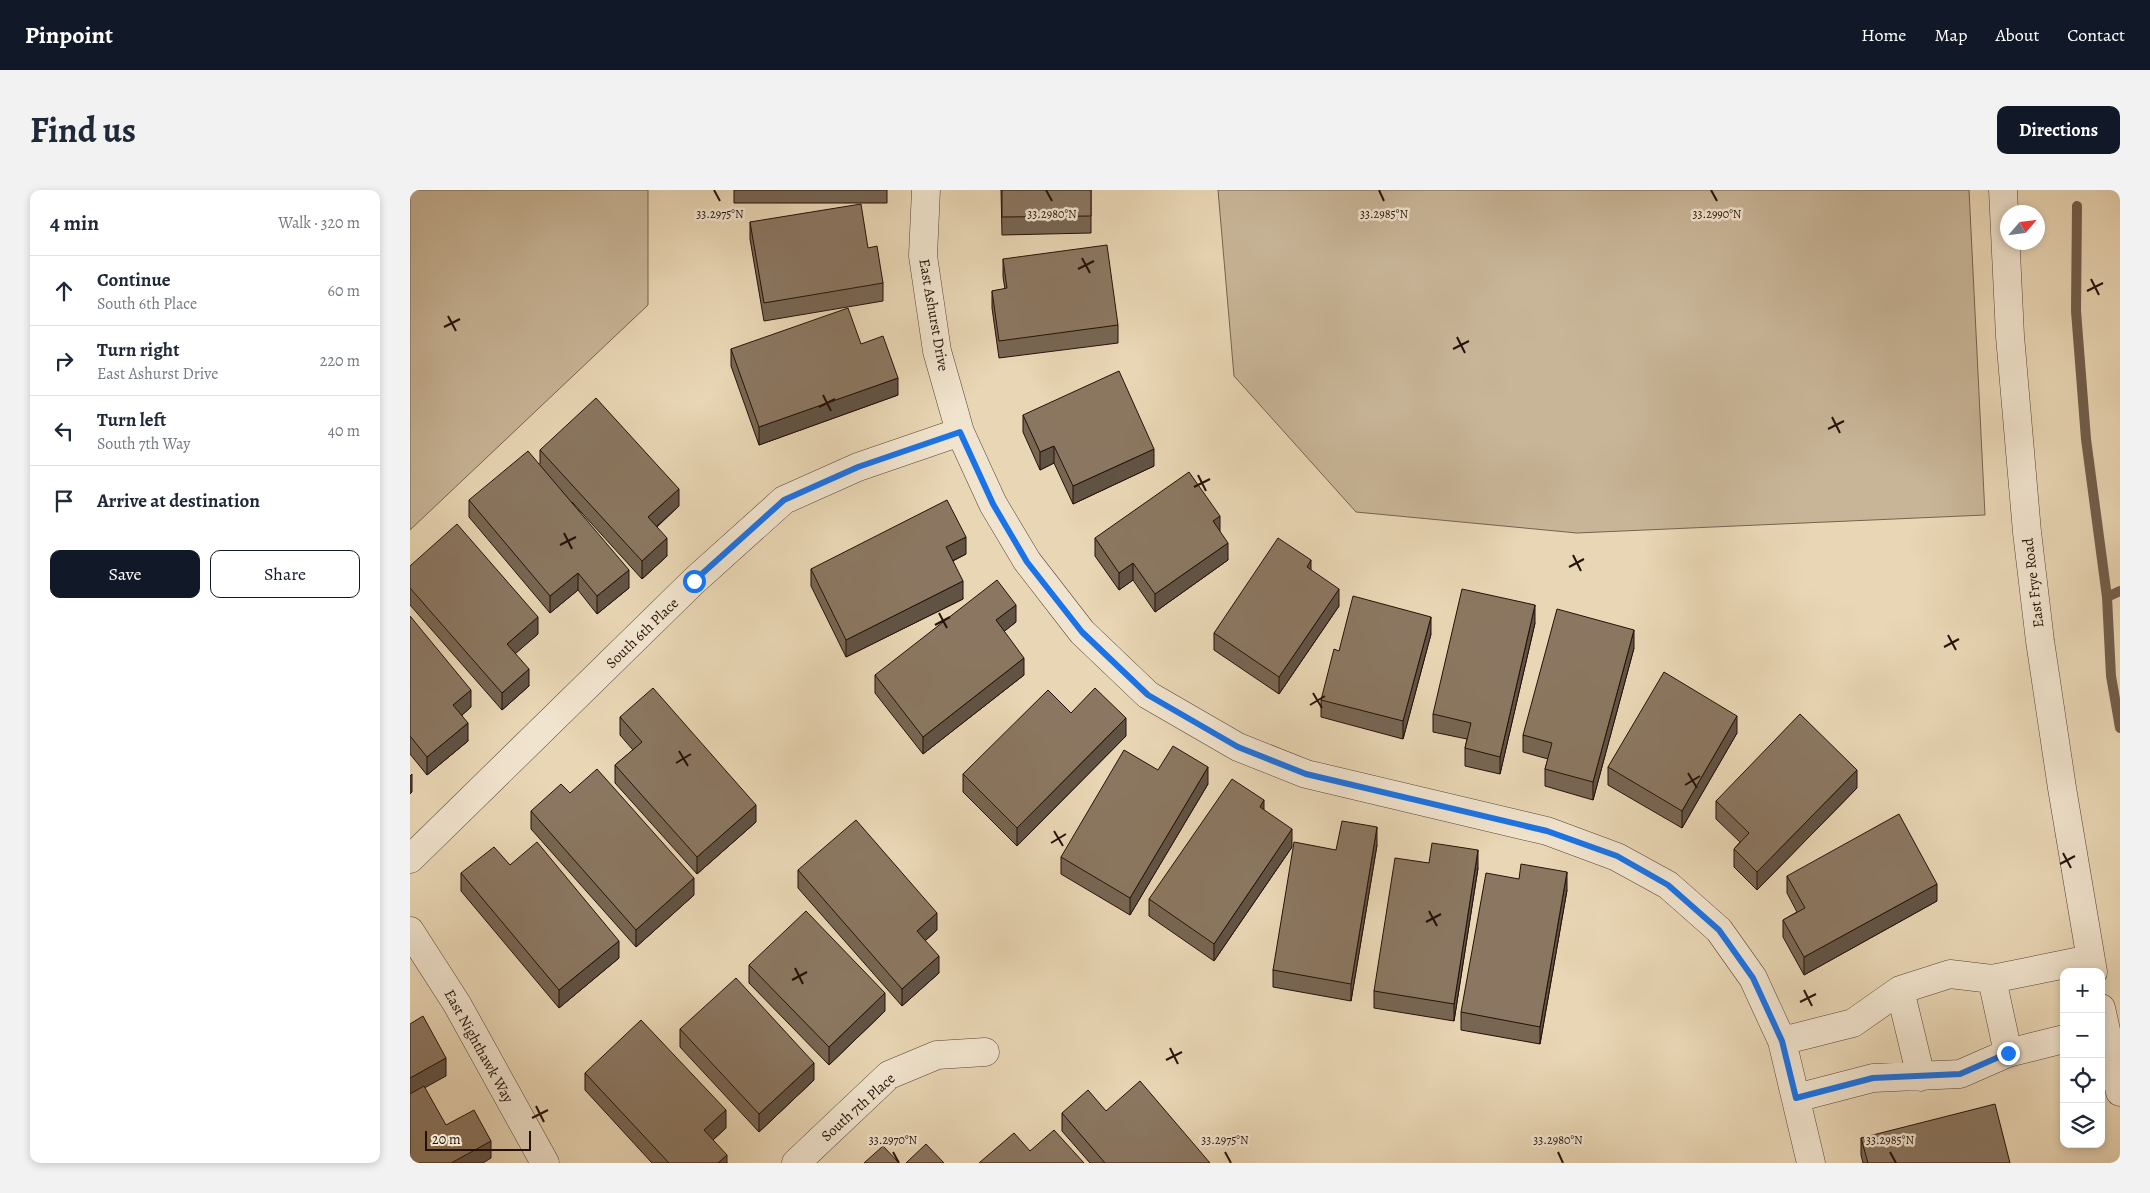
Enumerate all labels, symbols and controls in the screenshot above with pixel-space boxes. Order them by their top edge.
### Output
text: Pinpoint [25,19,113,51]
text: Home [1861,23,1906,47]
text: Map [1934,23,1967,47]
text: About [1995,23,2039,47]
text: Contact [2067,23,2125,47]
text: Find us [30,106,136,154]
button: Directions [1997,106,2120,154]
north arrow [2000,205,2045,250]
text: 33.2975°N [696,206,744,222]
text: 33.2980°N [1027,206,1077,222]
text: 33.2985°N [1360,206,1408,222]
text: 33.2990°N [1693,206,1742,222]
text: 4 min [50,209,99,237]
text: Walk · 320 m [278,212,360,234]
street label: East Ashurst Drive [914,257,954,373]
text: Continue [97,267,171,293]
icon: ahead [50,277,78,305]
text: 60 m [328,280,360,302]
text: South 6th Place [97,293,197,315]
text: Turn right [97,337,179,363]
icon: right [50,347,78,375]
text: 220 m [320,350,360,372]
text: East Ashurst Drive [97,363,218,385]
text: Turn left [97,407,166,433]
icon: left [50,417,78,445]
text: 40 m [328,420,360,442]
text: South 7th Way [97,433,190,455]
icon: arrive [50,487,78,515]
text: Arrive at destination [97,488,260,514]
street label: East Frye Road [2017,536,2048,629]
button: Save [50,550,200,598]
button: Share [210,550,360,598]
route start [683,570,706,593]
street label: South 6th Place [601,593,683,673]
map controls [2060,968,2105,1148]
button: + [2060,968,2105,1013]
street label: East Nighthawk Way [440,986,519,1107]
button: − [2060,1013,2105,1058]
route end [1997,1042,2020,1065]
button: locate [2060,1058,2105,1103]
street label: South 7th Place [817,1068,900,1146]
button: layers [2060,1103,2105,1148]
scale bar [425,1128,531,1151]
text: 20 m [432,1130,461,1149]
text: 33.2970°N [869,1132,918,1148]
text: 33.2975°N [1201,1132,1249,1148]
text: 33.2980°N [1533,1132,1583,1148]
text: 33.2985°N [1866,1132,1914,1148]

